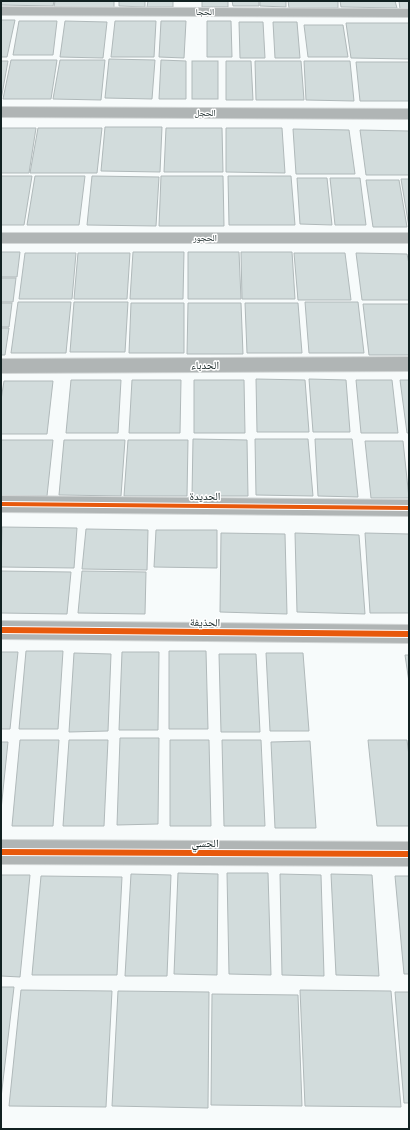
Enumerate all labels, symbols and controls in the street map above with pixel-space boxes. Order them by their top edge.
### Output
street label: الحجا [196,6,214,17]
street label: الحجل [194,107,216,118]
street label: الحجور [192,232,217,243]
street label: الحدباء [191,358,219,372]
street label: الحديدة [190,489,220,503]
street label: الحذيفة [190,615,220,629]
street label: الحسي [191,836,219,852]

